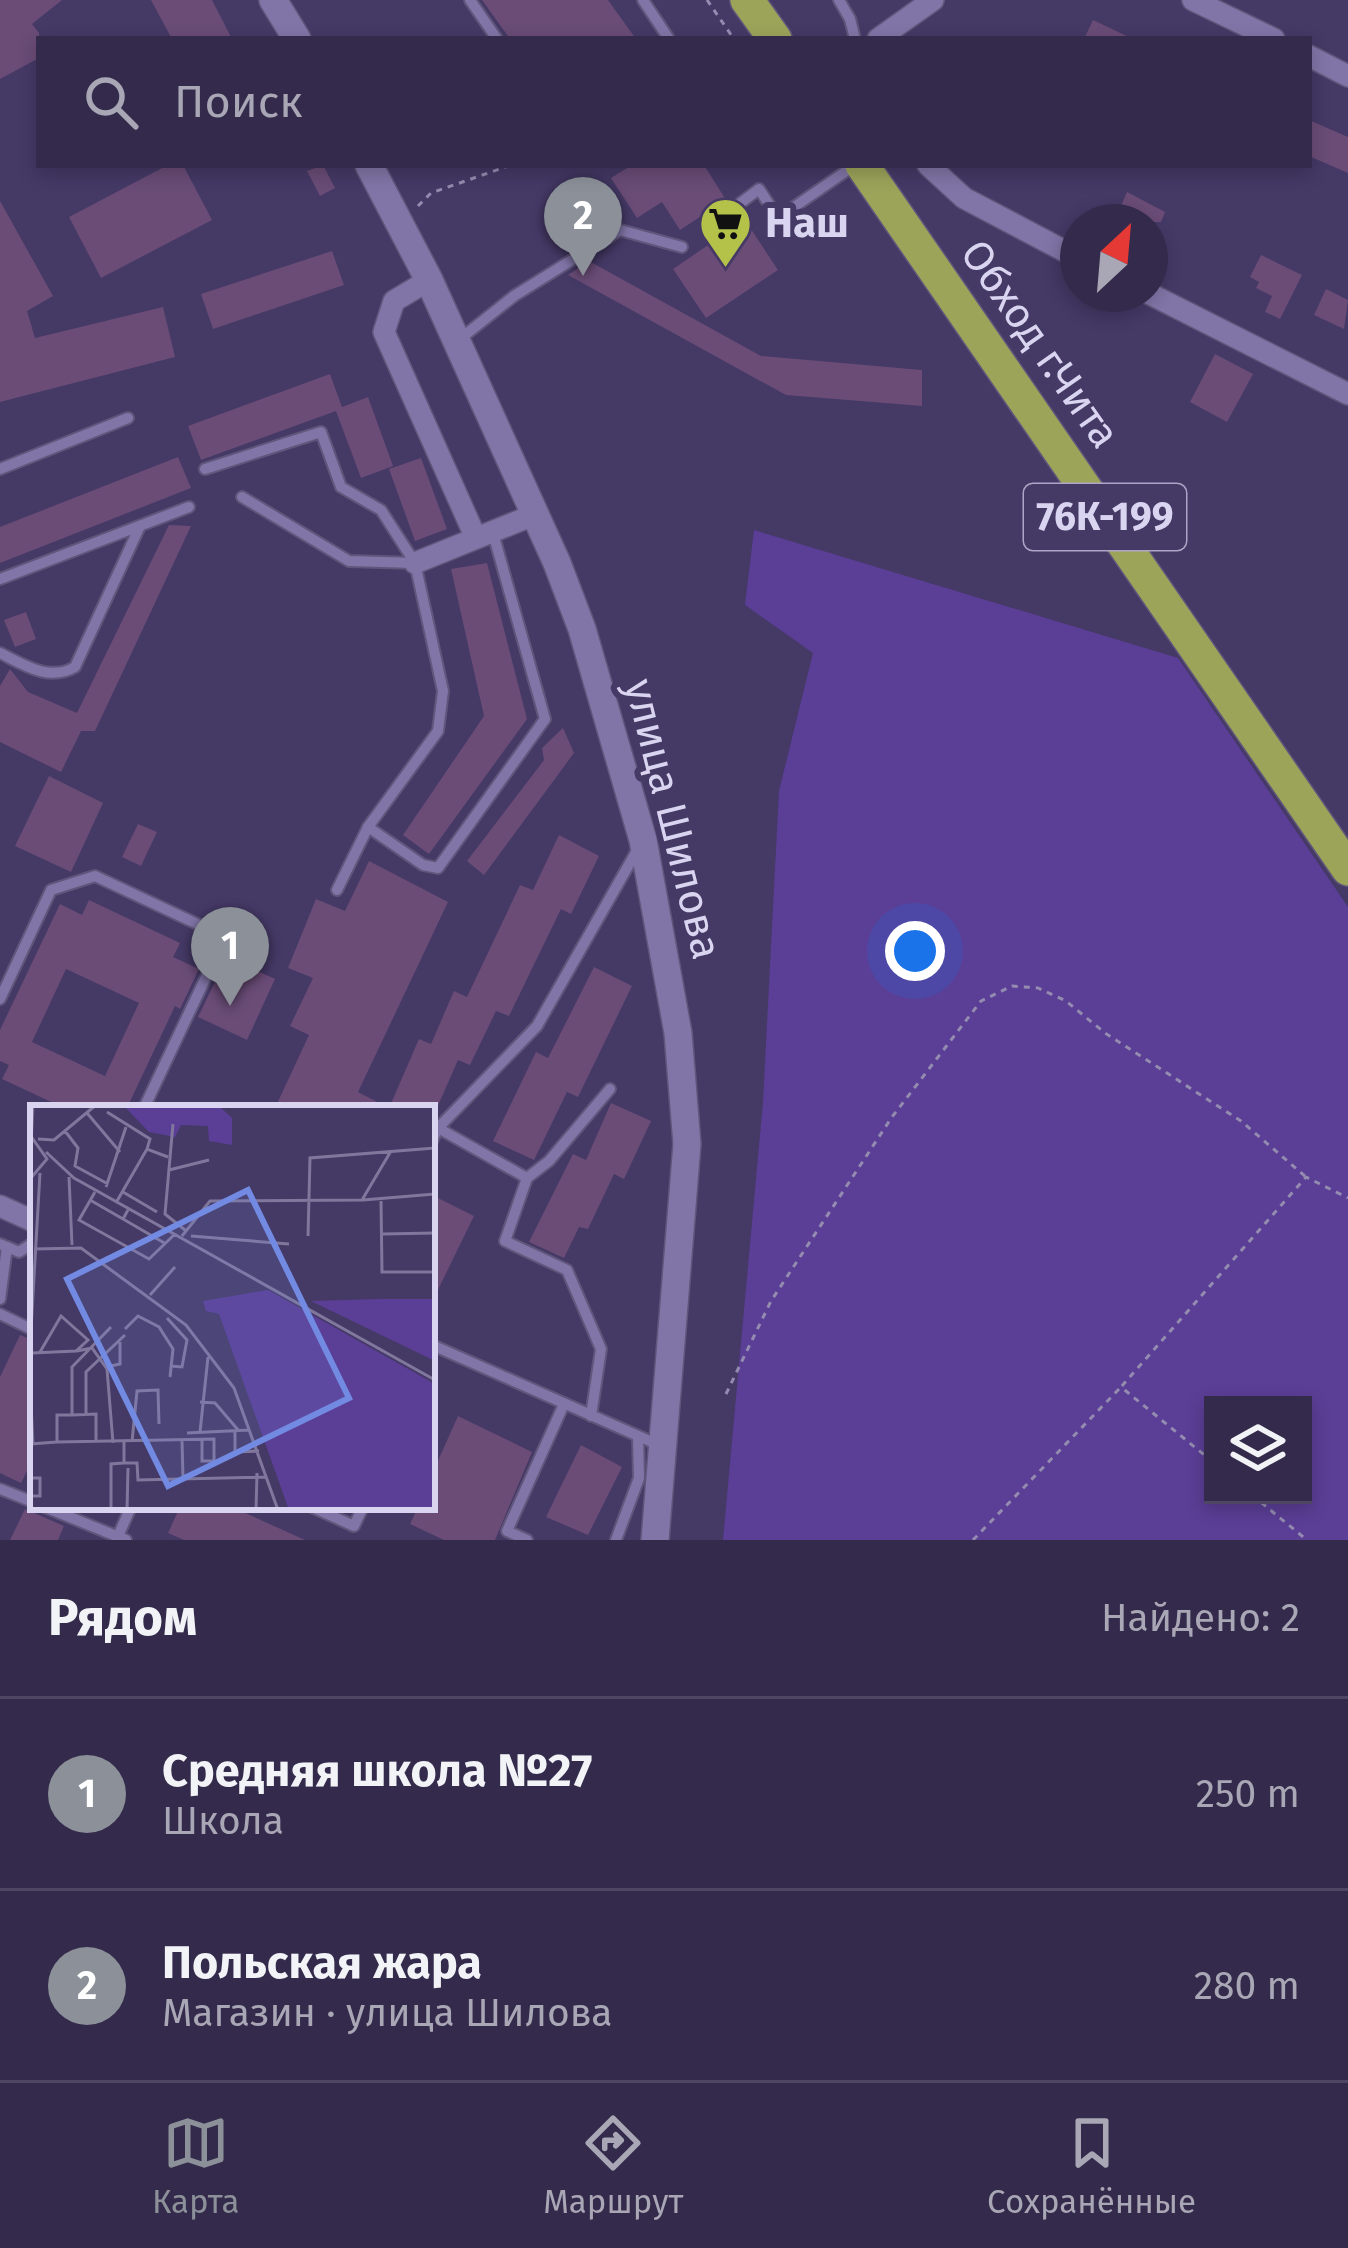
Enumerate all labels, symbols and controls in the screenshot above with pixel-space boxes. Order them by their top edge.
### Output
search box [36,36,1312,168]
icon: search [78,69,144,135]
text: Поиск [174,75,303,129]
pin: 2 [544,177,622,276]
supermarket icon: Наш [698,195,754,269]
place label: Наш [765,198,849,248]
north arrow [1060,204,1168,312]
street label: Обход г.Чита [950,230,1130,458]
road number: 76К-199 [1024,484,1186,550]
street label: улица Шилова [614,674,732,964]
pin: 1 [191,907,269,1006]
your location [885,921,945,981]
inset map [30,1105,435,1510]
map controls [1204,1396,1312,1504]
button: layers [1204,1396,1312,1504]
text: Рядом [48,1587,197,1649]
text: Найдено: 2 [1101,1595,1300,1641]
text: Средняя школа №27 [162,1744,592,1798]
text: 1 [78,1771,96,1817]
text: 250 m [1196,1771,1300,1817]
text: Школа [162,1798,284,1844]
text: Польская жара [162,1936,482,1990]
text: 2 [77,1963,97,2009]
text: 280 m [1194,1963,1300,2009]
text: Магазин · улица Шилова [162,1990,613,2036]
tab: Карта [152,2110,239,2222]
tab: Маршрут [543,2110,683,2222]
tab: Сохранённые [987,2110,1196,2222]

